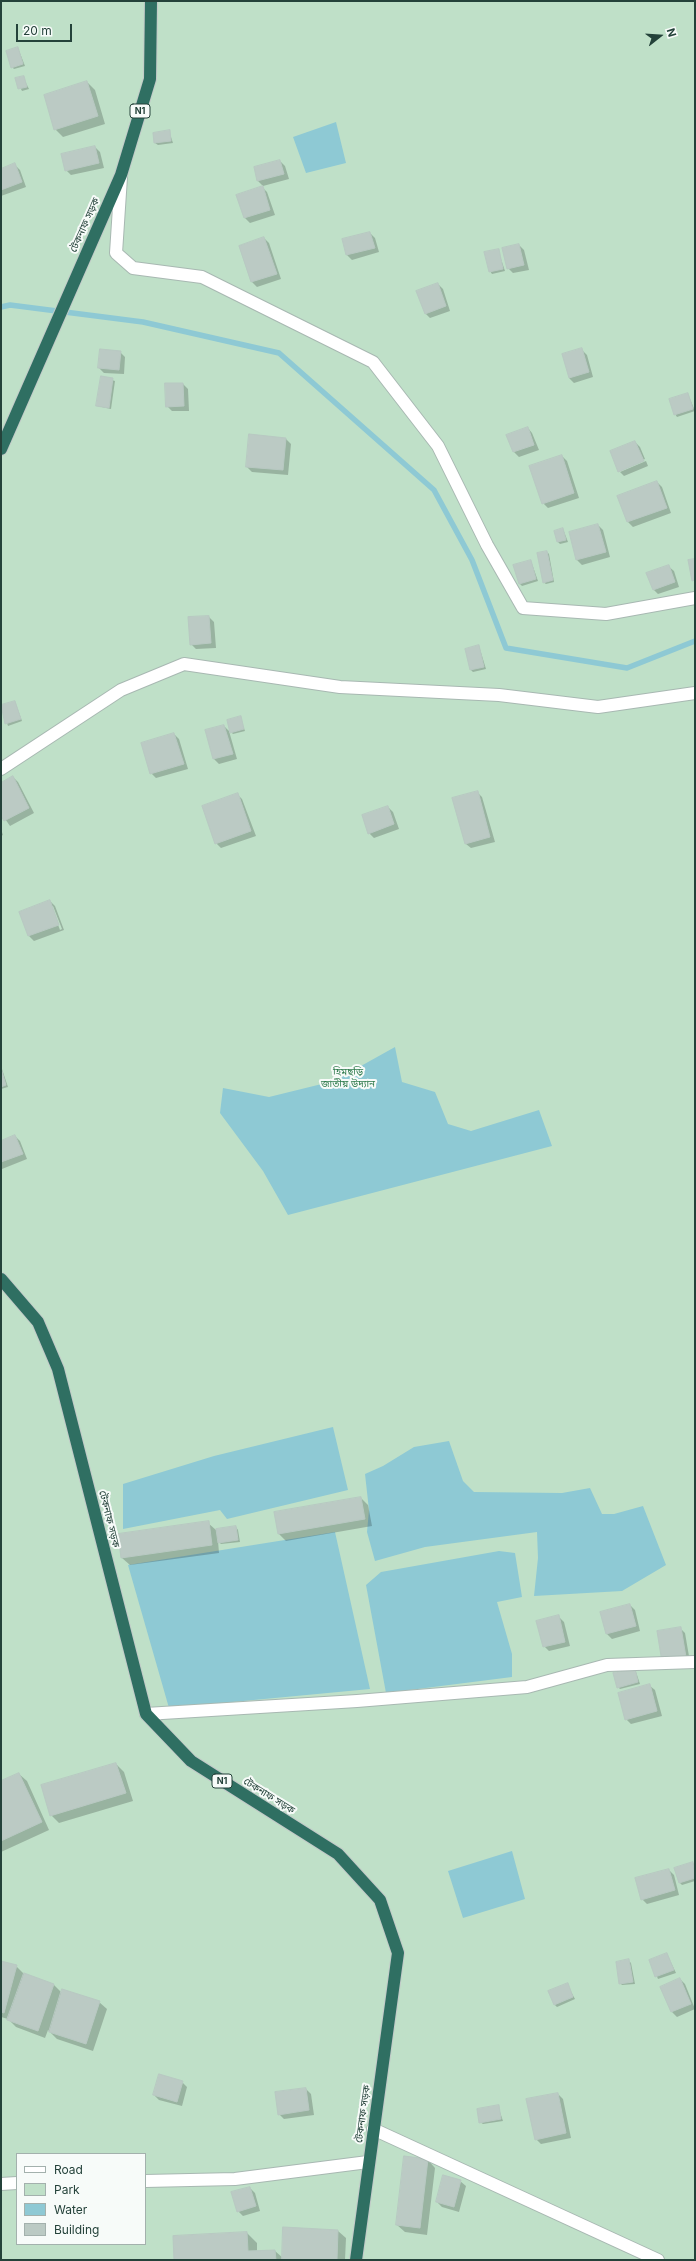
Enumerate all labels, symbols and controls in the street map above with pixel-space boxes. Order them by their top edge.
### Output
scale bar [18,16,74,42]
north arrow [640,16,680,56]
text: 20 m [23,23,52,38]
text: N [664,26,679,39]
road number: N1 [130,104,150,118]
street label: টেকনাফ সড়ক [68,196,102,254]
park label: হিমছড়ি জাতীয় উদ্যান [321,1066,375,1090]
street label: টেকনাফ সড়ক [96,1489,122,1549]
road number: N1 [212,1774,232,1788]
street label: টেকনাফ সড়ক [241,1775,297,1817]
street label: টেকনাফ সড়ক [353,2084,373,2144]
legend [16,2153,146,2245]
text: Road [54,2162,83,2177]
text: Park [54,2182,80,2197]
text: Water [54,2202,87,2217]
text: Building [54,2222,99,2237]

